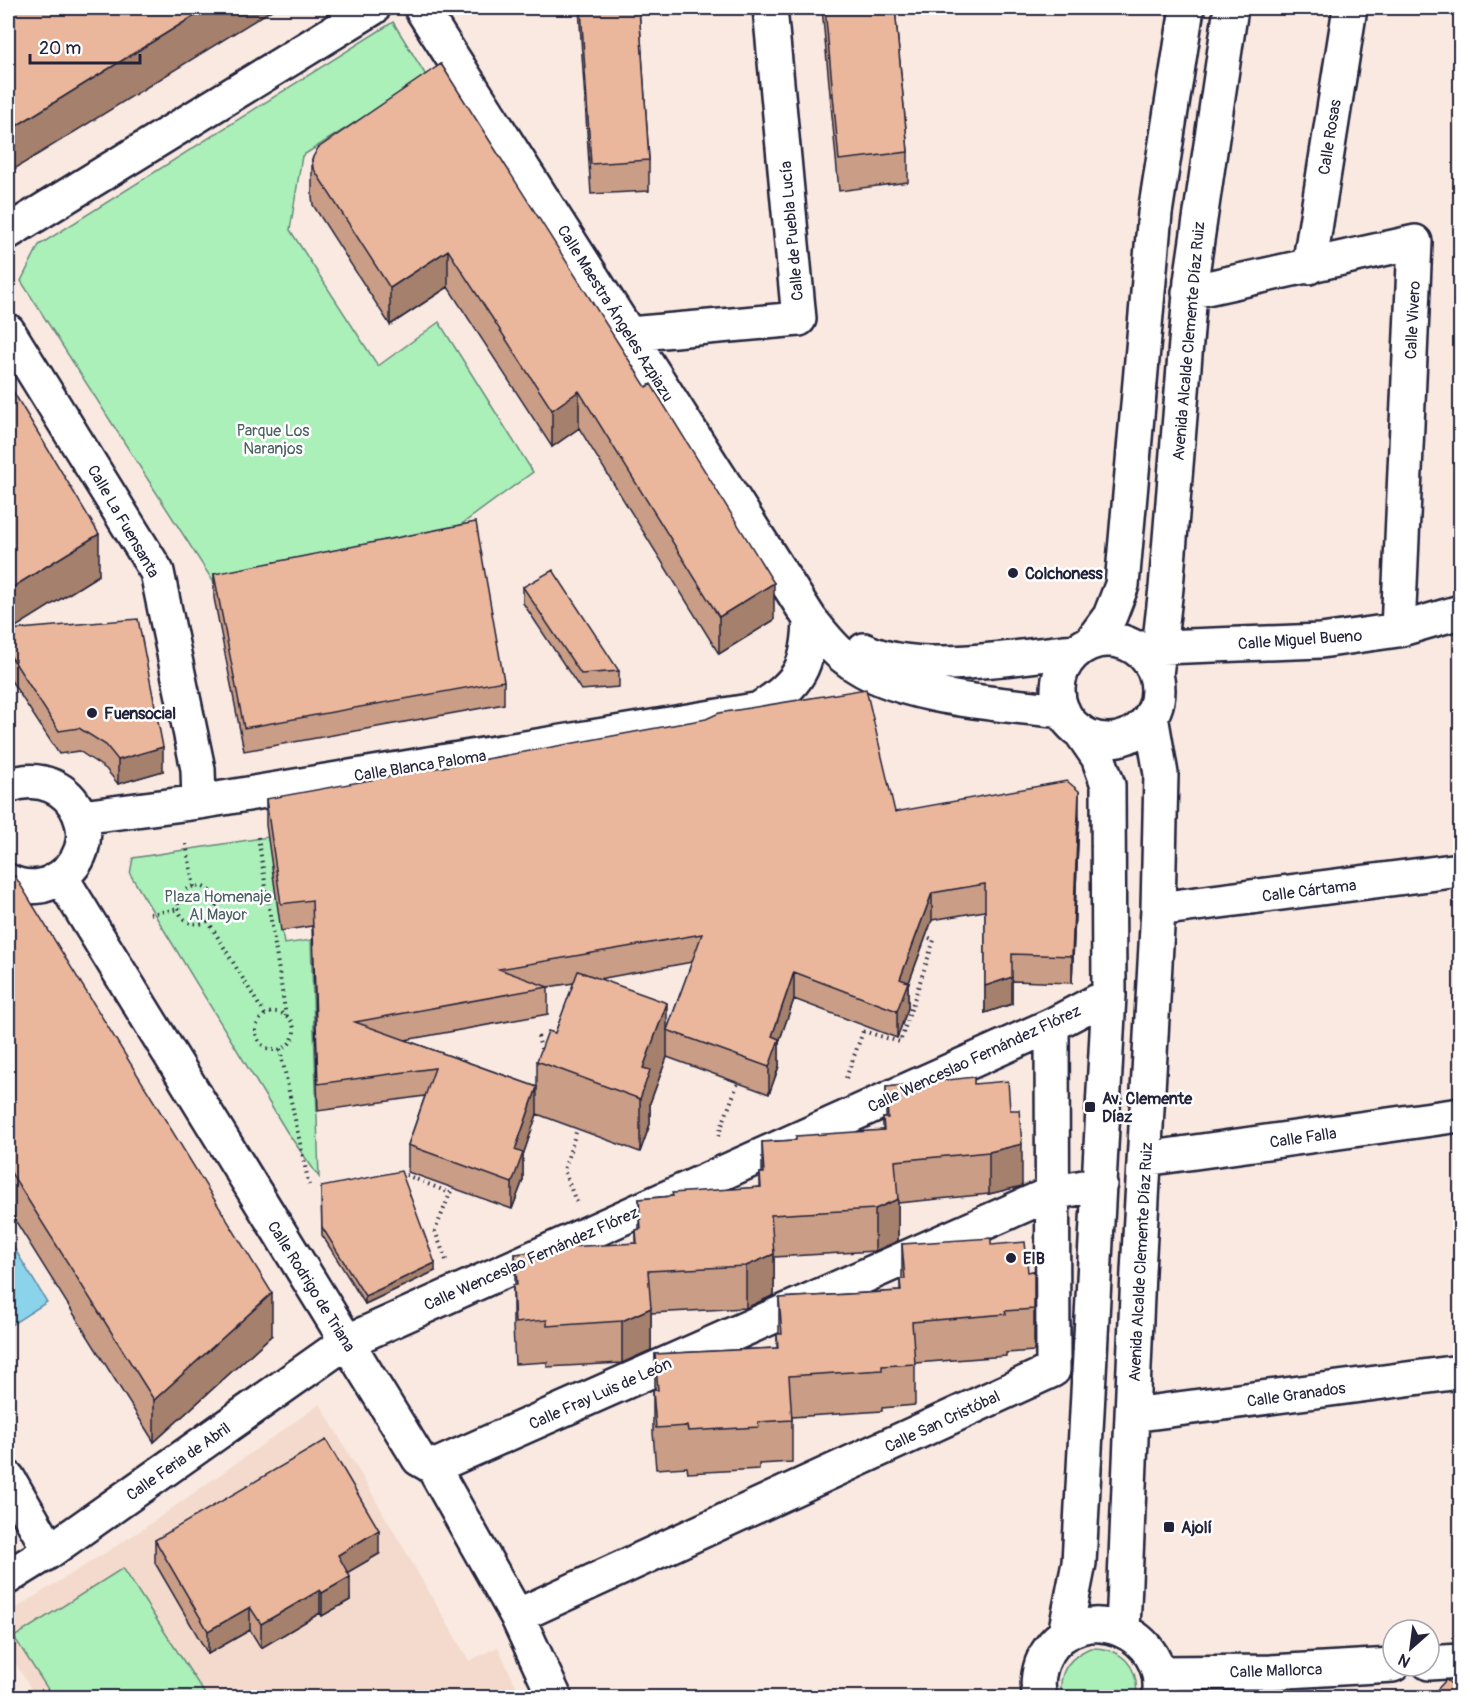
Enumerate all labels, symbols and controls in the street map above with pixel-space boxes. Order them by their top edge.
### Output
scale bar [30,27,140,65]
text: 20 m [39,37,81,60]
street label: Calle Rosas [1314,98,1346,176]
street label: Calle de Puebla Lucía [776,160,808,302]
street label: Avenida Alcalde Clemente Díaz Ruiz [1169,221,1209,461]
street label: Calle Maestra Ángeles Azpiazu [553,222,678,405]
street label: Calle Vivero [1401,280,1425,360]
park label: Parque Los Naranjos [236,421,310,459]
street label: Calle La Fuensanta [83,461,164,582]
place label: Colchoness [1025,564,1103,584]
marker: Colchoness [1006,566,1020,580]
street label: Calle Miguel Bueno [1237,626,1363,654]
place label: Fuensocial [104,704,176,724]
marker: Fuensocial [85,706,99,720]
street label: Calle Blanca Paloma [353,746,488,786]
street label: Calle Cártama [1261,875,1357,907]
park label: Plaza Homenaje Al Mayor [164,887,272,925]
street label: Calle Wenceslao Fernández Flórez [865,1001,1084,1117]
place label: Av. Clemente Díaz [1102,1089,1193,1127]
marker: Av. Clemente Díaz [1083,1100,1097,1114]
street label: Calle Falla [1268,1123,1338,1153]
street label: Avenida Alcalde Clemente Díaz Ruiz [1125,1142,1157,1382]
street label: Calle Wenceslao Fernández Flórez [421,1202,642,1315]
street label: Calle Rodrigo de Triana [263,1217,359,1356]
place label: EIB [1023,1249,1045,1269]
marker: EIB [1004,1251,1018,1265]
street label: Calle Fray Luis de León [526,1353,675,1434]
street label: Calle Granados [1246,1378,1347,1412]
street label: Calle San Cristóbal [882,1386,1003,1457]
street label: Calle Feria de Abril [123,1418,235,1505]
place label: Ajolí [1181,1518,1212,1538]
marker: Ajolí [1162,1520,1176,1534]
north arrow [1381,1618,1441,1678]
text: N [1395,1649,1414,1672]
street label: Calle Mallorca [1229,1659,1323,1683]

